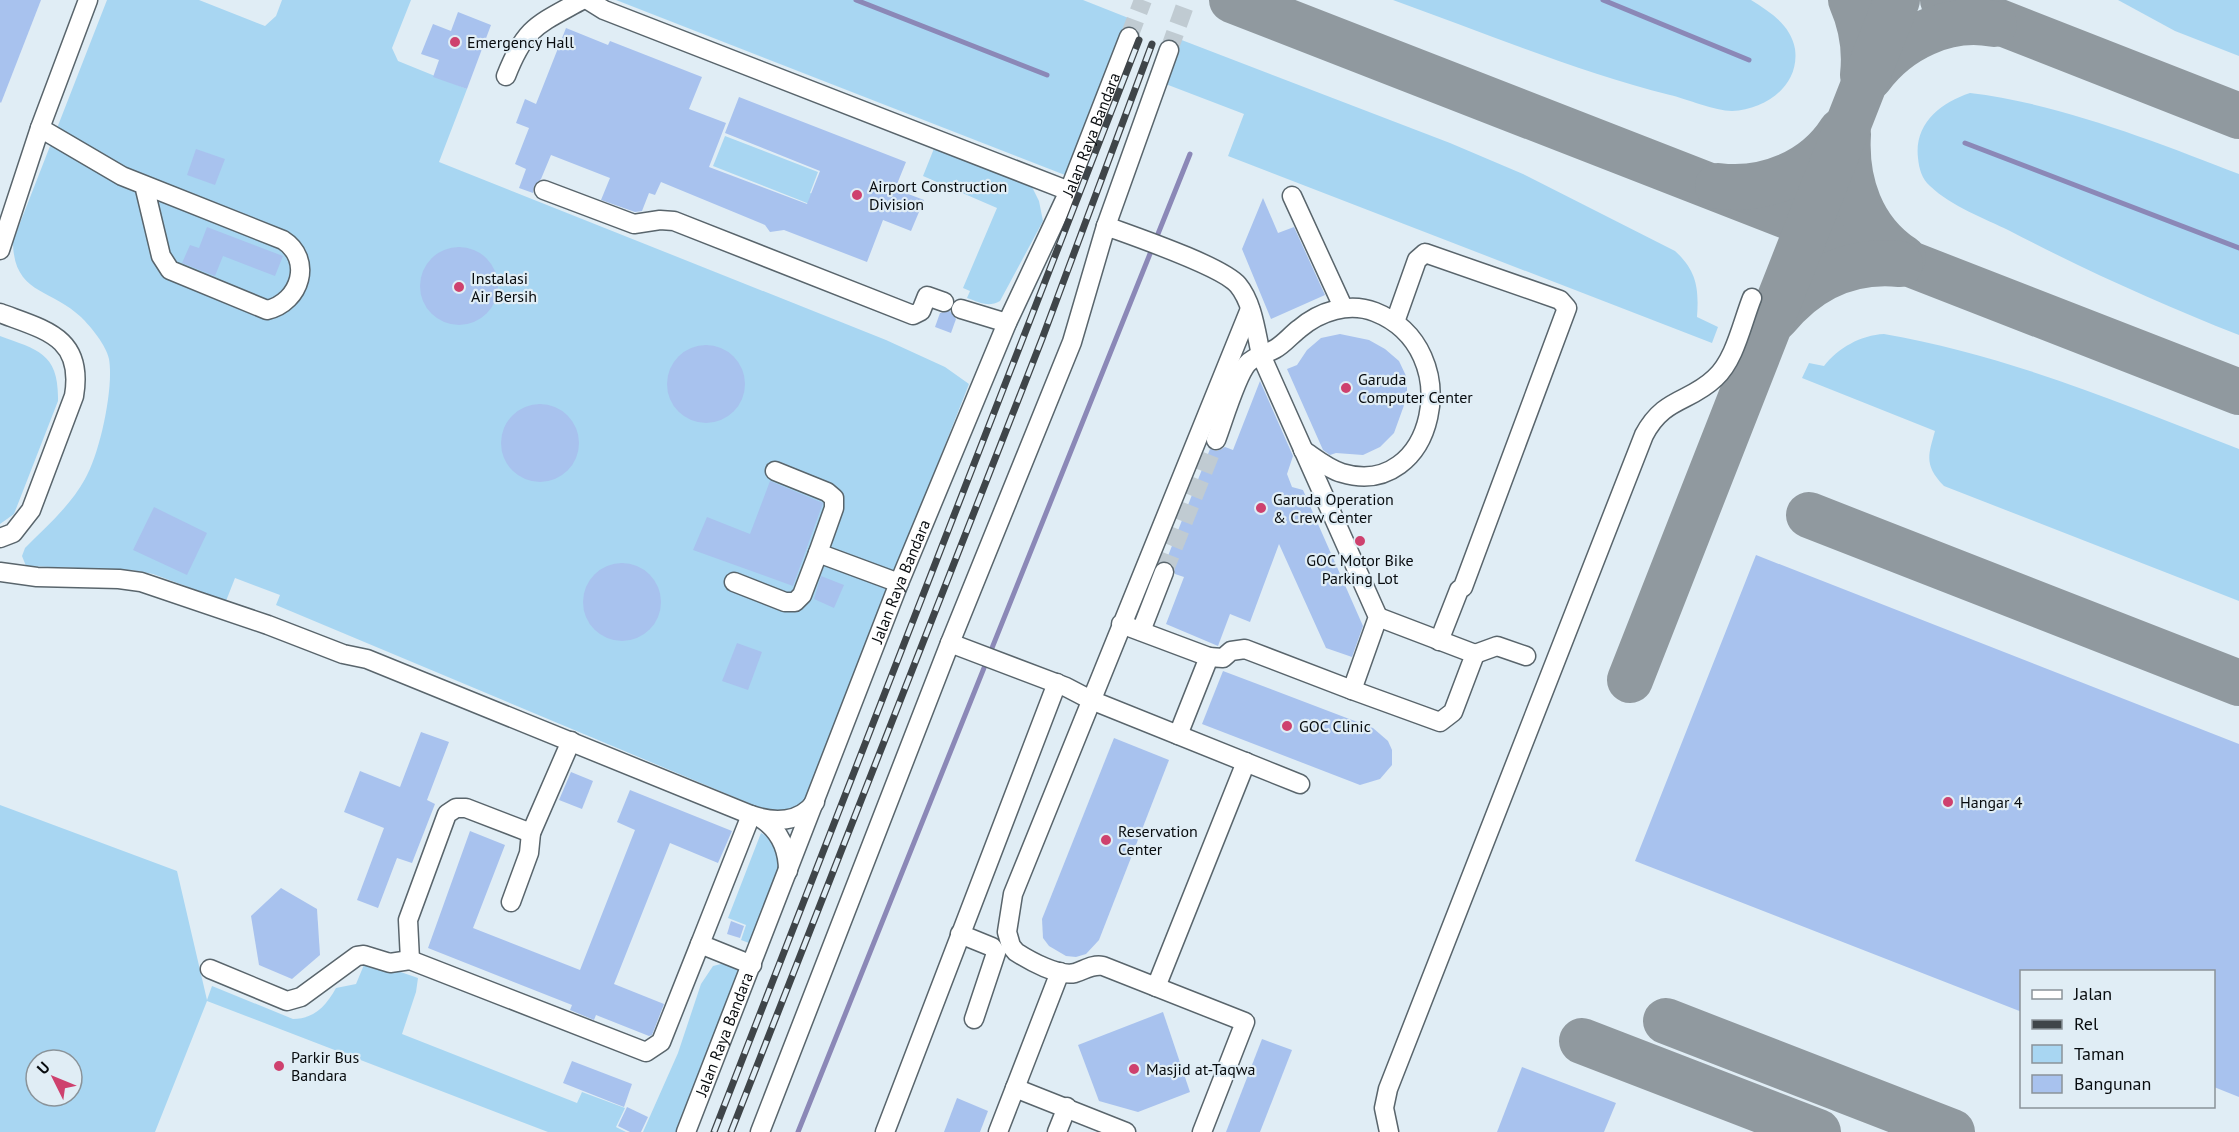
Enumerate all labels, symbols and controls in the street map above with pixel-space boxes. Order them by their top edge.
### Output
place label: Emergency Hall [467,32,574,52]
marker: Emergency Hall [448,35,462,49]
street label: Jalan Raya Bandara [1057,70,1124,201]
place label: Airport Construction Division [869,176,1007,214]
marker: Airport Construction Division [850,188,864,202]
place label: Instalasi Air Bersih [471,268,537,306]
marker: Instalasi Air Bersih [452,280,466,294]
place label: Garuda Computer Center [1358,369,1473,407]
marker: Garuda Computer Center [1339,381,1353,395]
place label: Garuda Operation & Crew Center [1273,489,1394,527]
marker: Garuda Operation & Crew Center [1254,501,1268,515]
street label: Jalan Raya Bandara [866,517,934,647]
marker: GOC Motor Bike Parking Lot [1353,534,1367,548]
place label: GOC Motor Bike Parking Lot [1306,550,1414,588]
place label: GOC Clinic [1299,716,1371,736]
marker: GOC Clinic [1280,719,1294,733]
place label: Hangar 4 [1960,792,2023,812]
marker: Hangar 4 [1941,795,1955,809]
place label: Reservation Center [1118,821,1198,859]
marker: Reservation Center [1099,833,1113,847]
street label: Jalan Raya Bandara [691,969,757,1100]
legend [2020,970,2215,1108]
text: Jalan [2073,982,2112,1005]
text: Rel [2074,1012,2099,1035]
text: Taman [2074,1042,2124,1065]
place label: Parkir Bus Bandara [291,1047,359,1085]
north arrow [24,1048,84,1108]
text: U [32,1057,54,1078]
marker: Parkir Bus Bandara [272,1059,286,1073]
place label: Masjid at-Taqwa [1146,1059,1255,1079]
marker: Masjid at-Taqwa [1127,1062,1141,1076]
text: Bangunan [2074,1072,2151,1095]

